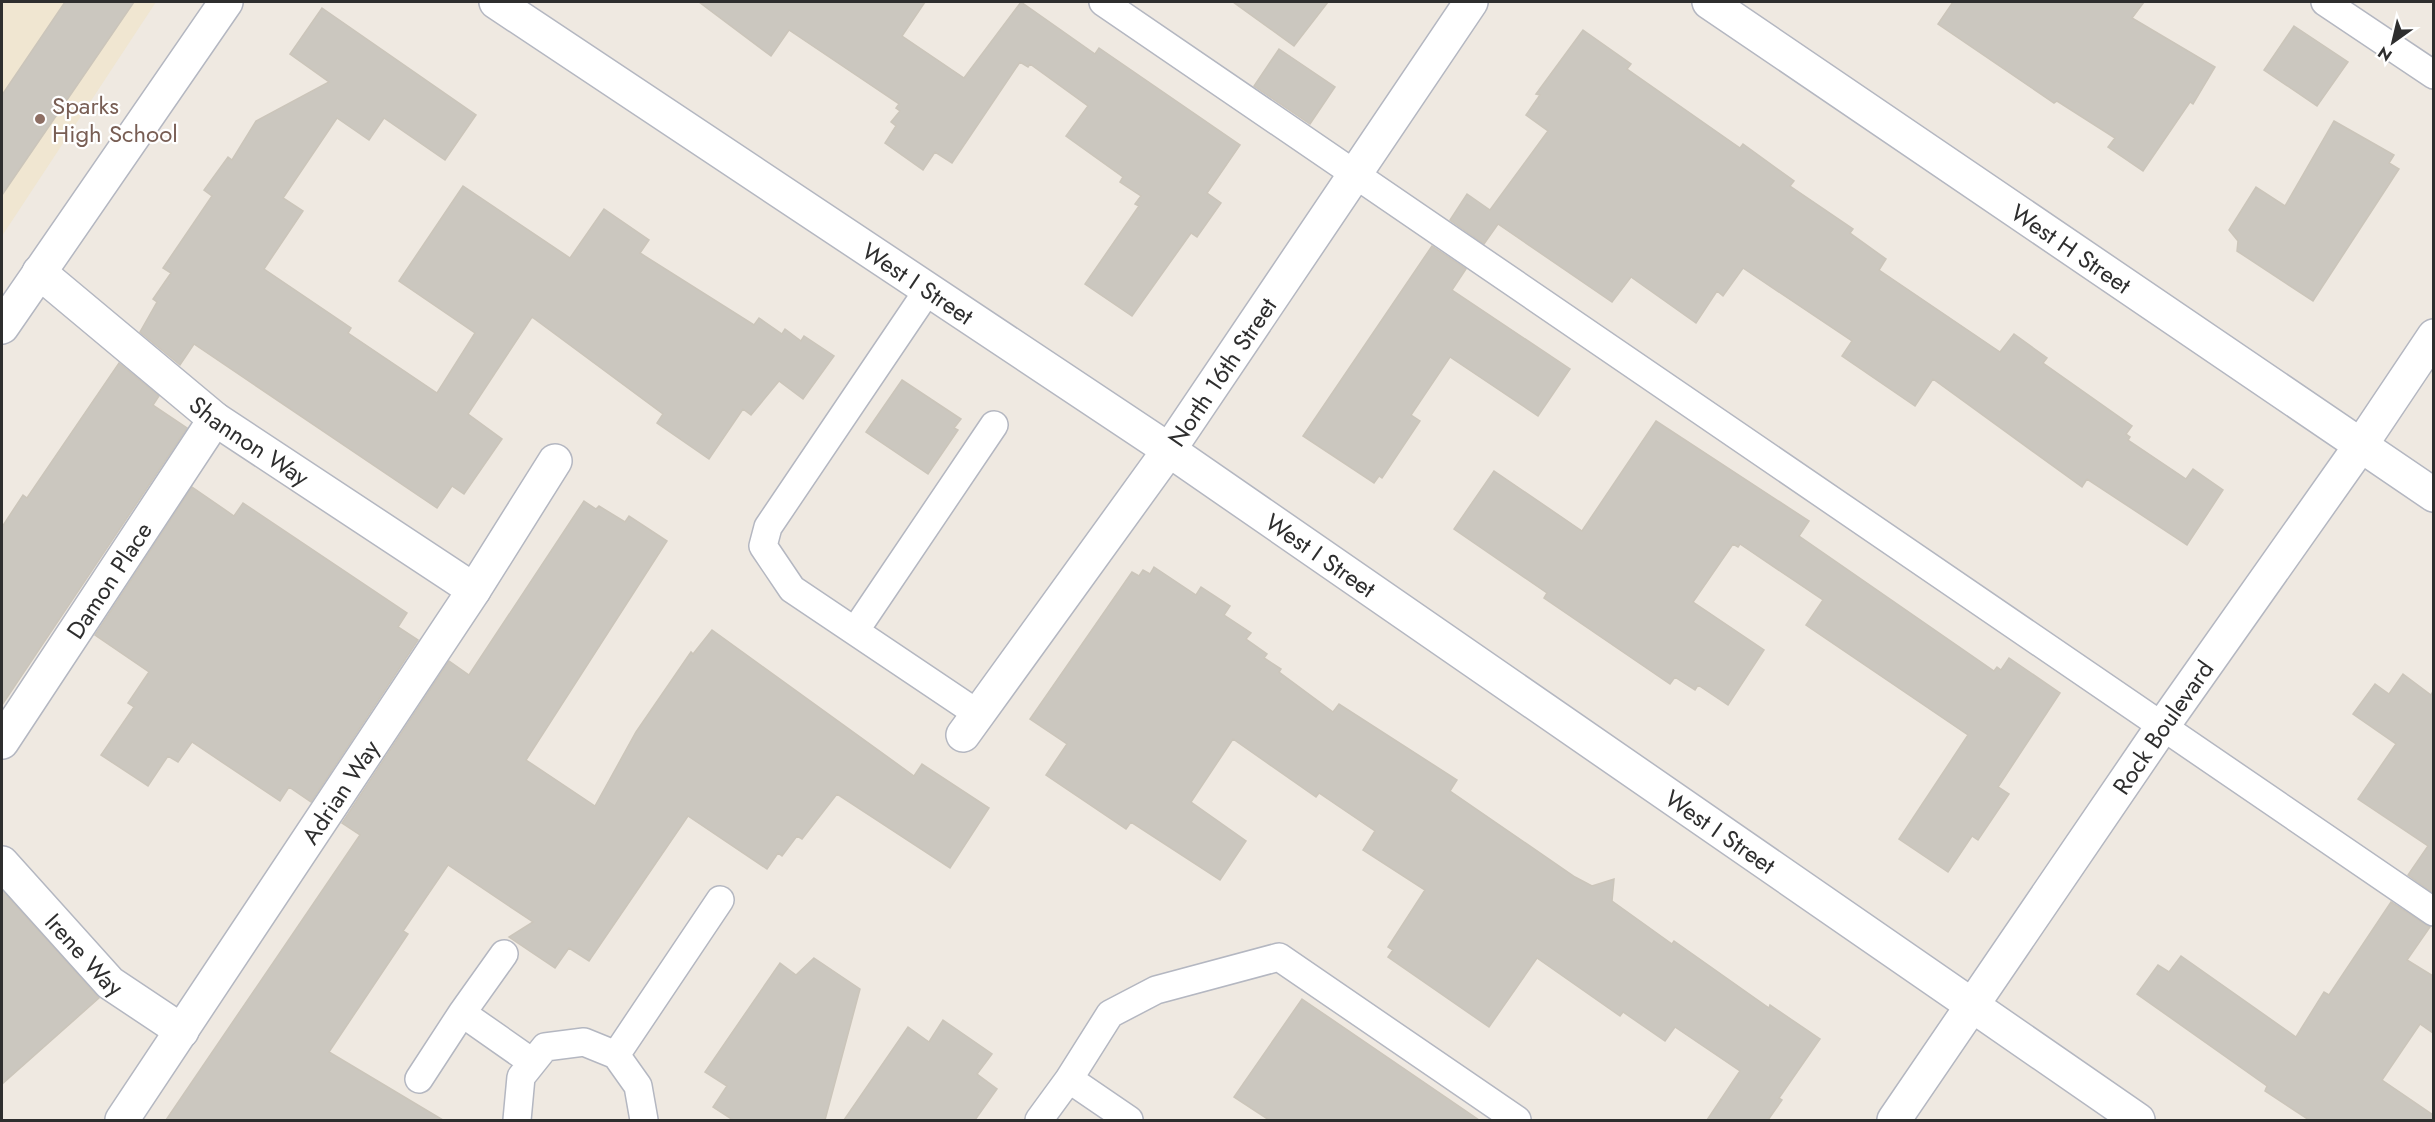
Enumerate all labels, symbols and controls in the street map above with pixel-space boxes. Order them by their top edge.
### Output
north arrow [2363,12,2423,72]
text: N [2373,41,2397,67]
place label: Sparks High School [52,88,178,151]
marker: Sparks High School [33,112,47,126]
street label: West H Street [2004,195,2139,302]
street label: West I Street [855,233,981,333]
street label: North 16th Street [1159,290,1285,453]
street label: Shannon Way [182,387,317,495]
street label: West I Street [1258,504,1383,606]
street label: Damon Place [57,515,160,645]
street label: Rock Boulevard [2104,653,2222,801]
street label: Adrian Way [293,732,388,851]
street label: West I Street [1658,781,1783,882]
street label: Irene Way [37,905,130,1005]

